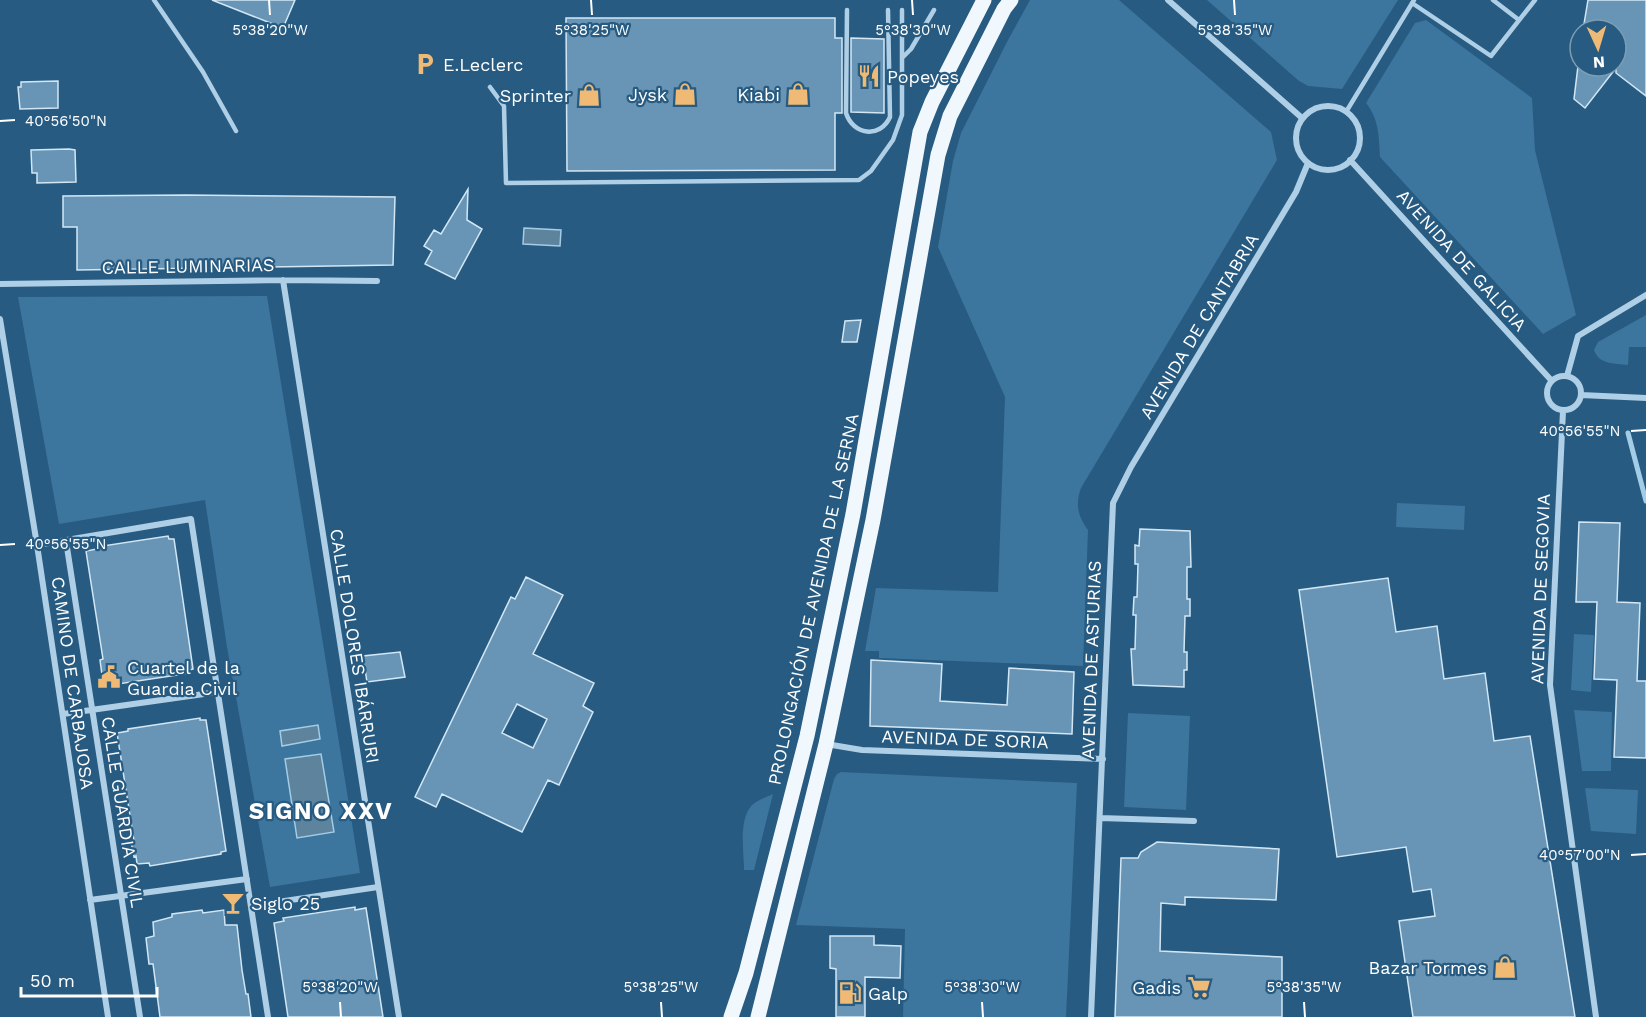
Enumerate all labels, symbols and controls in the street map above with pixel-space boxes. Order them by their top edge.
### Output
north arrow [1568,18,1628,78]
text: 5°38'20"W [232,21,308,39]
text: 5°38'25"W [554,21,630,39]
text: 5°38'30"W [875,21,951,39]
text: 5°38'35"W [1197,21,1273,39]
parking icon: E.Leclerc [412,51,438,77]
text: N [1592,53,1606,72]
place label: E.Leclerc [443,54,523,75]
restaurant icon: Popeyes [856,63,882,89]
place label: Popeyes [887,66,959,87]
shop icon: Jysk [672,81,698,107]
shop icon: Kiabi [785,81,811,107]
shop icon: Sprinter [576,82,602,108]
place label: Jysk [628,84,667,105]
place label: Kiabi [737,84,780,105]
place label: Sprinter [500,85,571,106]
text: 40°56'50"N [25,112,107,130]
street label: AVENIDA DE GALICIA [1393,185,1531,335]
street label: AVENIDA DE CANTABRIA [1135,229,1263,422]
street label: CALLE LUMINARIAS [101,254,275,278]
street label: PROLONGACIÓN DE AVENIDA DE LA SERNA [763,411,863,787]
text: 40°56'55"N [1539,422,1621,440]
street label: AVENIDA DE SEGOVIA [1526,493,1554,685]
street label: CALLE DOLORES IBÁRRURI [326,527,384,765]
text: 40°56'55"N [25,535,107,553]
street label: AVENIDA DE ASTURIAS [1077,560,1105,760]
street label: CAMINO DE CARBAJOSA [48,575,98,791]
place label: Cuartel de la Guardia Civil [127,657,240,699]
public building icon: Cuartel de la Guardia Civil [96,664,122,690]
street label: CALLE GUARDIA CIVIL [97,715,149,909]
street label: AVENIDA DE SORIA [881,726,1049,752]
district label: SIGNO XXV [249,797,393,825]
text: 40°57'00"N [1539,846,1621,864]
bar icon: Siglo 25 [220,890,246,916]
place label: Siglo 25 [251,893,320,914]
shop icon: Bazar Tormes [1492,954,1518,980]
place label: Bazar Tormes [1369,957,1487,978]
scale bar [21,960,158,998]
text: 50 m [30,970,75,991]
supermarket icon: Gadis [1186,974,1212,1000]
place label: Gadis [1132,977,1181,998]
text: 5°38'20"W [302,978,378,996]
text: 5°38'25"W [623,978,699,996]
text: 5°38'30"W [944,978,1020,996]
text: 5°38'35"W [1266,978,1342,996]
fuel station icon: Galp [837,980,863,1006]
place label: Galp [868,983,908,1004]

